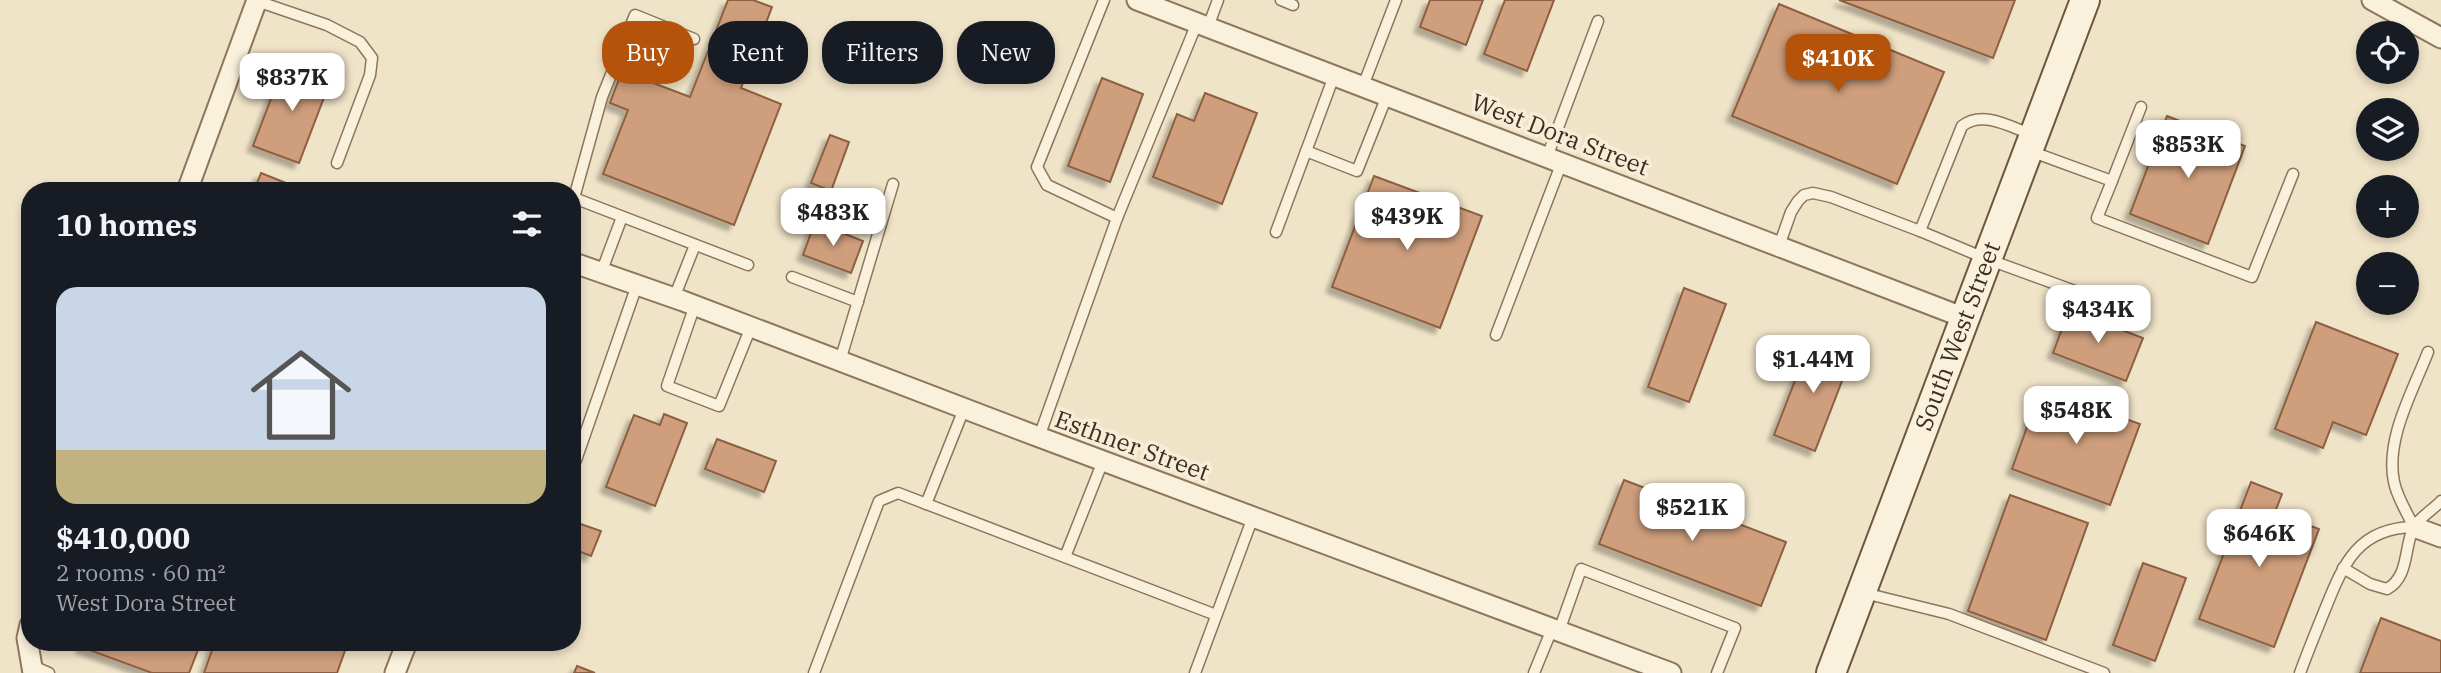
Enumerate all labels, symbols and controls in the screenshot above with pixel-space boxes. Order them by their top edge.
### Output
chip: Buy [602,21,694,84]
chip: Rent [708,21,808,84]
chip: Filters [822,21,943,84]
chip: New [957,21,1055,84]
map controls [2356,21,2419,315]
button: locate [2356,21,2419,84]
pin: $410K [1789,34,1887,94]
text: $410K [1802,42,1874,72]
pin: $837K [243,54,341,113]
text: $837K [256,61,328,91]
street label: West Dora Street [1467,85,1654,183]
button: layers [2356,98,2419,161]
pin: $853K [2139,120,2237,180]
text: $853K [2152,128,2224,158]
button: + [2356,175,2419,238]
pin: $483K [784,188,882,248]
pin: $439K [1358,192,1456,252]
text: $483K [797,196,869,226]
text: $439K [1371,200,1443,230]
text: 10 homes [56,205,197,244]
icon: filters [508,205,546,243]
street label: South West Street [1907,237,2007,435]
button: − [2356,252,2419,315]
pin: $434K [2049,286,2147,345]
text: $434K [2062,293,2134,323]
icon: home [238,332,364,458]
pin: $1.44M [1756,336,1870,395]
text: $1.44M [1772,343,1854,373]
pin: $548K [2027,386,2125,446]
text: $548K [2040,394,2112,424]
street label: Esthner Street [1051,402,1214,488]
pin: $521K [1643,484,1741,543]
text: $521K [1656,491,1728,521]
pin: $646K [2210,510,2308,569]
text: $646K [2223,517,2295,547]
text: $410,000 [56,518,190,557]
text: 2 rooms · 60 m² [56,557,226,587]
text: West Dora Street [56,587,236,617]

